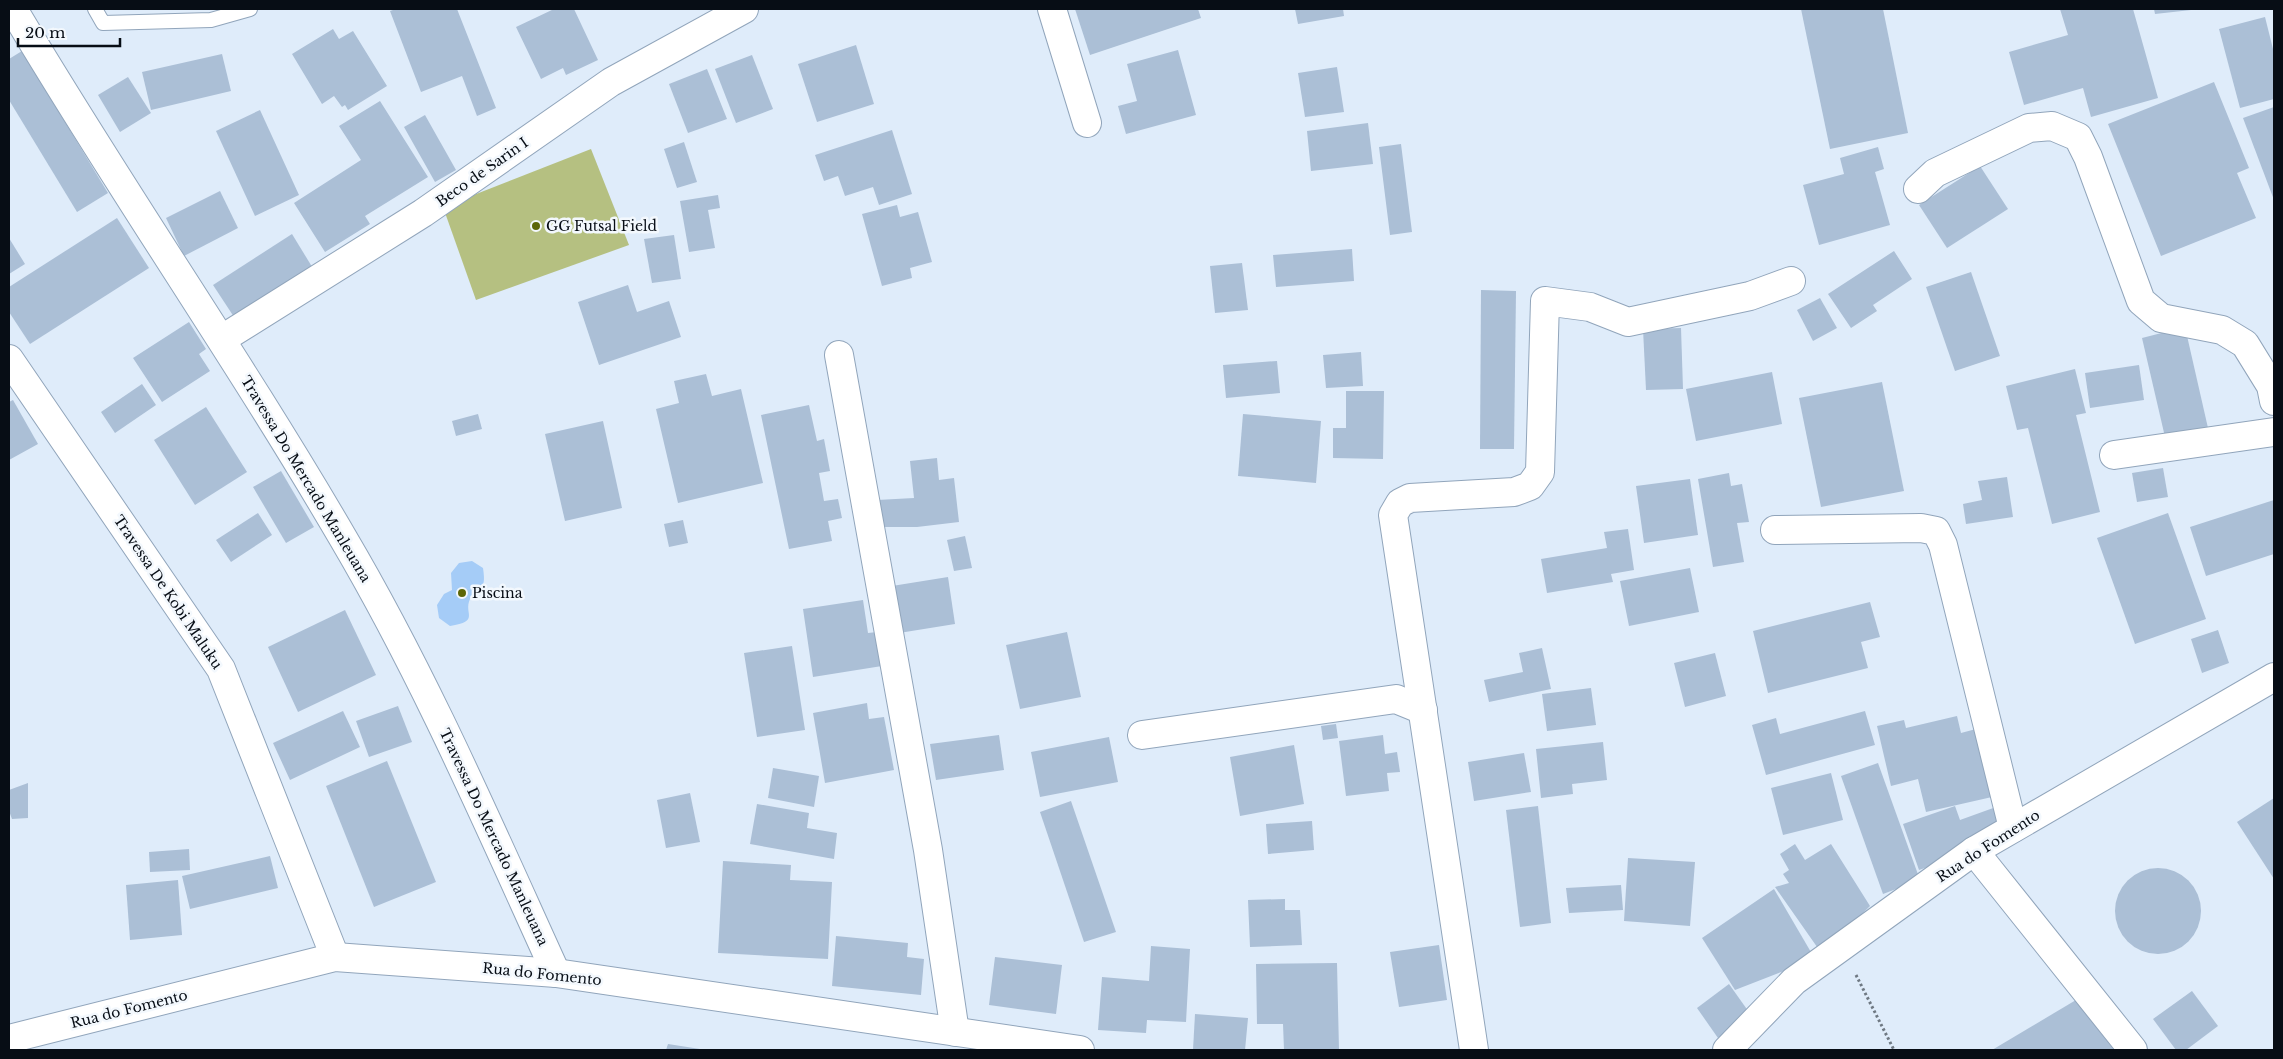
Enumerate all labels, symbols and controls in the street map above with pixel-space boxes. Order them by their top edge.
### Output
scale bar [18,15,120,47]
text: 20 m [25,23,65,42]
street label: Beco de Sarin I [432,133,532,211]
place label: GG Futsal Field [546,217,658,235]
marker: GG Futsal Field [530,220,542,232]
street label: Travessa Do Mercado Manleuana [237,373,375,586]
street label: Travessa De Kobi Maluku [110,512,227,673]
place label: Piscina [472,584,523,602]
marker: Piscina [456,587,468,599]
street label: Travessa Do Mercado Manleuana [436,726,552,949]
street label: Rua do Fomento [1933,806,2043,886]
street label: Rua do Fomento [482,959,602,989]
street label: Rua do Fomento [69,986,189,1032]

